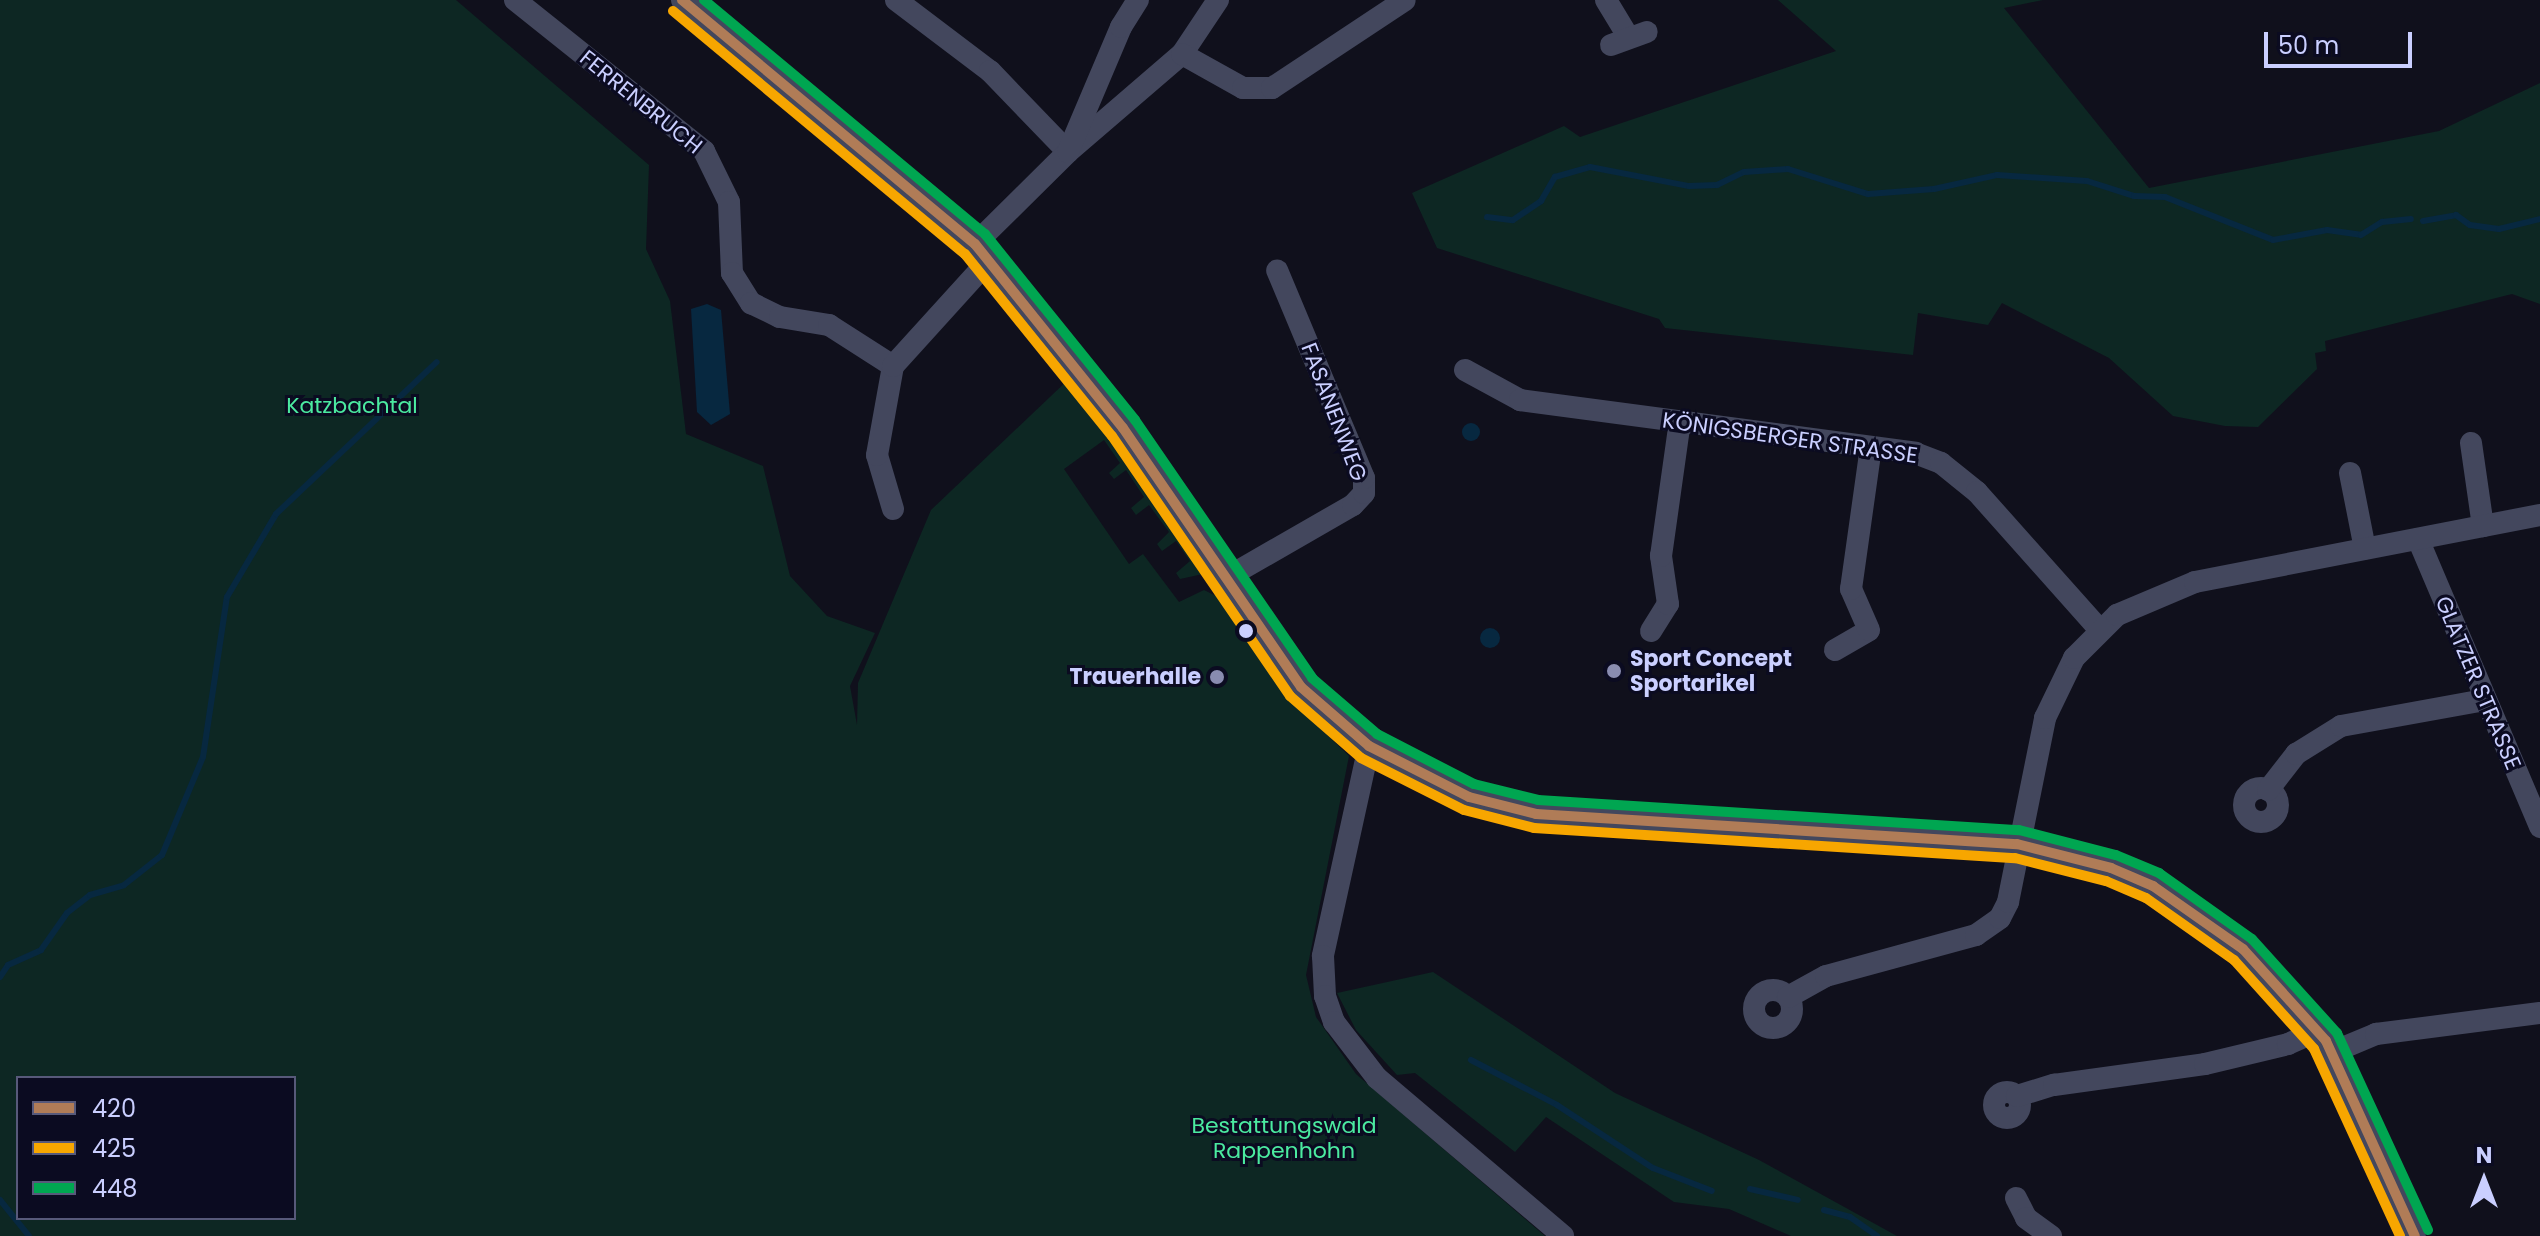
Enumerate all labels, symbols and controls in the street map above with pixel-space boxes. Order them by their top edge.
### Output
scale bar [2268,16,2416,66]
text: 50 m [2278,29,2339,62]
street label: FERRENBRUCH [574,45,708,159]
street label: FASANENWEG [1296,339,1372,485]
park label: Katzbachtal [286,393,418,419]
street label: KÖNIGSBERGER STRASSE [1661,407,1919,469]
street label: GLATZER STRASSE [2430,592,2526,774]
unlabelled marker [1238,623,1254,639]
place label: Sport Concept Sportarikel [1630,645,1792,696]
marker: Sport Concept Sportarikel [1605,662,1623,680]
place label: Trauerhalle [1070,664,1201,690]
marker: Trauerhalle [1208,668,1226,686]
legend [16,1076,296,1220]
text: 420 [92,1092,136,1125]
park label: Bestattungswald Rappenhohn [1191,1112,1377,1164]
text: 425 [92,1132,136,1165]
north arrow [2444,1140,2524,1220]
text: N [2476,1140,2492,1171]
text: 448 [92,1172,137,1205]

